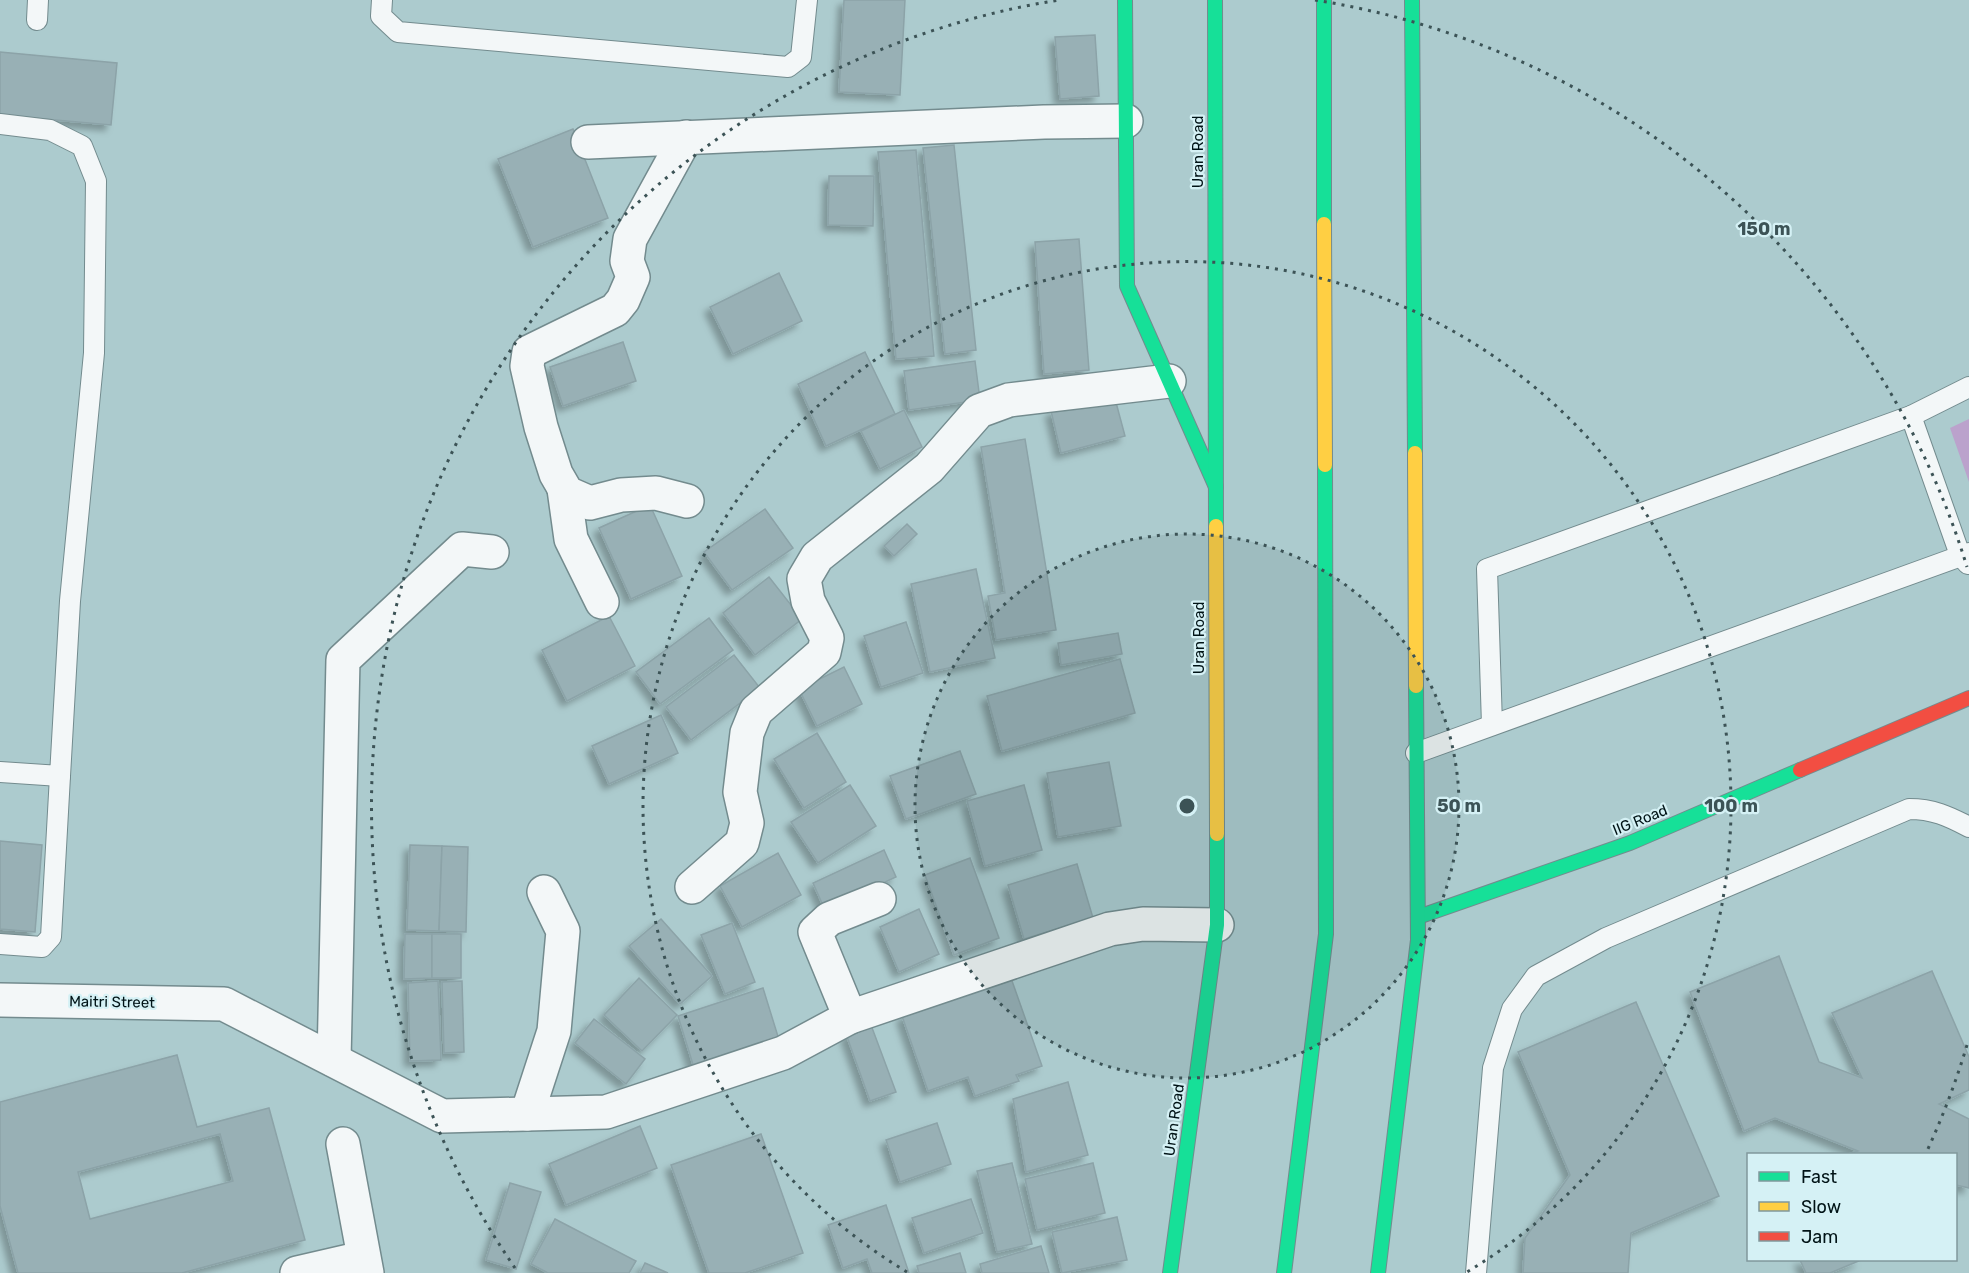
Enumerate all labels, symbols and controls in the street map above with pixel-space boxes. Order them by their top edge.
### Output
street label: Uran Road [1189,116,1207,188]
text: 150 m [1737,218,1791,240]
street label: Uran Road [1190,602,1208,674]
text: 50 m [1437,795,1481,817]
text: 100 m [1704,795,1758,817]
centre of rings [1177,796,1197,816]
street label: IIG Road [1610,801,1670,839]
street label: Maitri Street [69,992,155,1012]
street label: Uran Road [1160,1083,1188,1157]
legend [1747,1153,1957,1261]
text: Fast [1801,1166,1837,1188]
text: Slow [1801,1196,1841,1218]
text: Jam [1801,1226,1838,1248]

